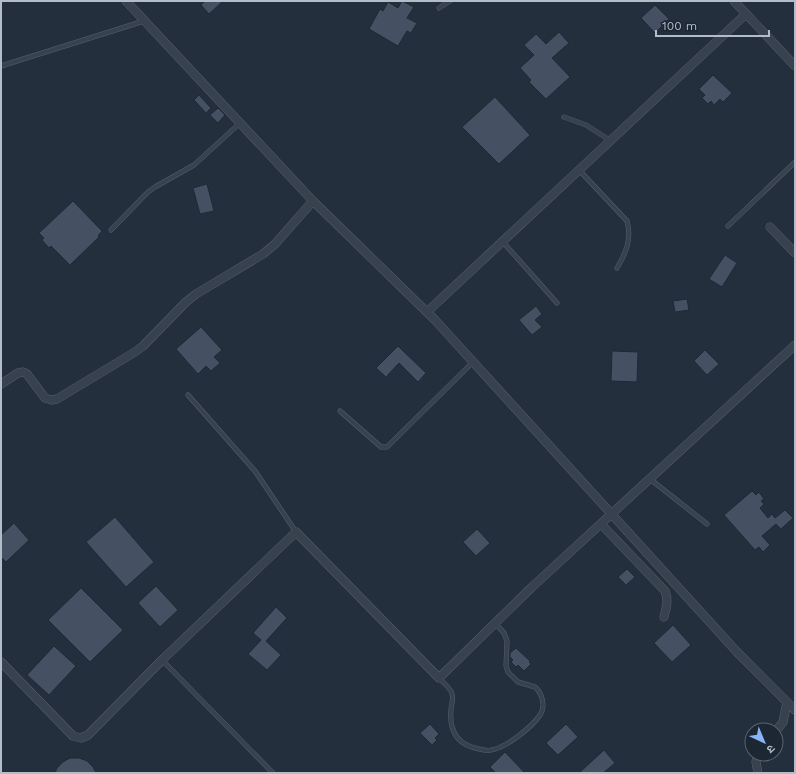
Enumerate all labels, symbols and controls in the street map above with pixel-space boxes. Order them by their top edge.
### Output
scale bar [656,12,769,38]
text: 100 m [662,19,697,33]
north arrow [744,722,784,762]
text: उ [763,742,777,756]

